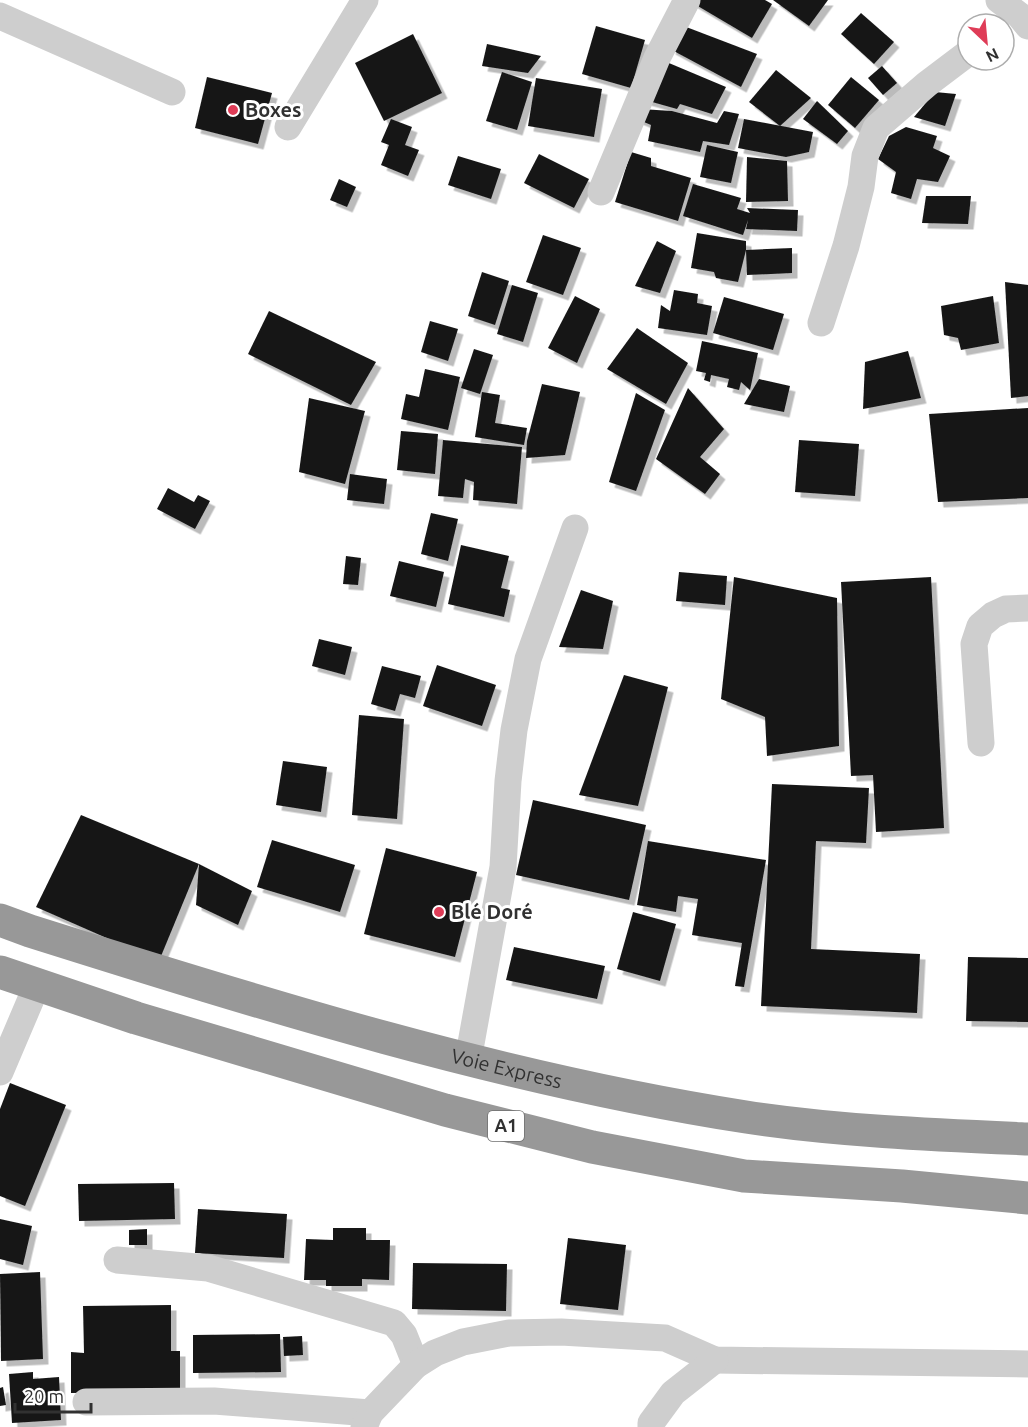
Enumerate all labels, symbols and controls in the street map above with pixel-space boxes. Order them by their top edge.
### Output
north arrow [956,12,1016,72]
text: N [983,45,1002,66]
place label: Boxes [245,98,301,121]
marker: Boxes [226,103,240,117]
place label: Blé Doré [451,900,533,923]
marker: Blé Doré [432,905,446,919]
street label: Voie Express [449,1044,564,1092]
road number: A1 [488,1111,524,1141]
scale bar [15,1376,92,1414]
text: 20 m [24,1386,64,1406]

